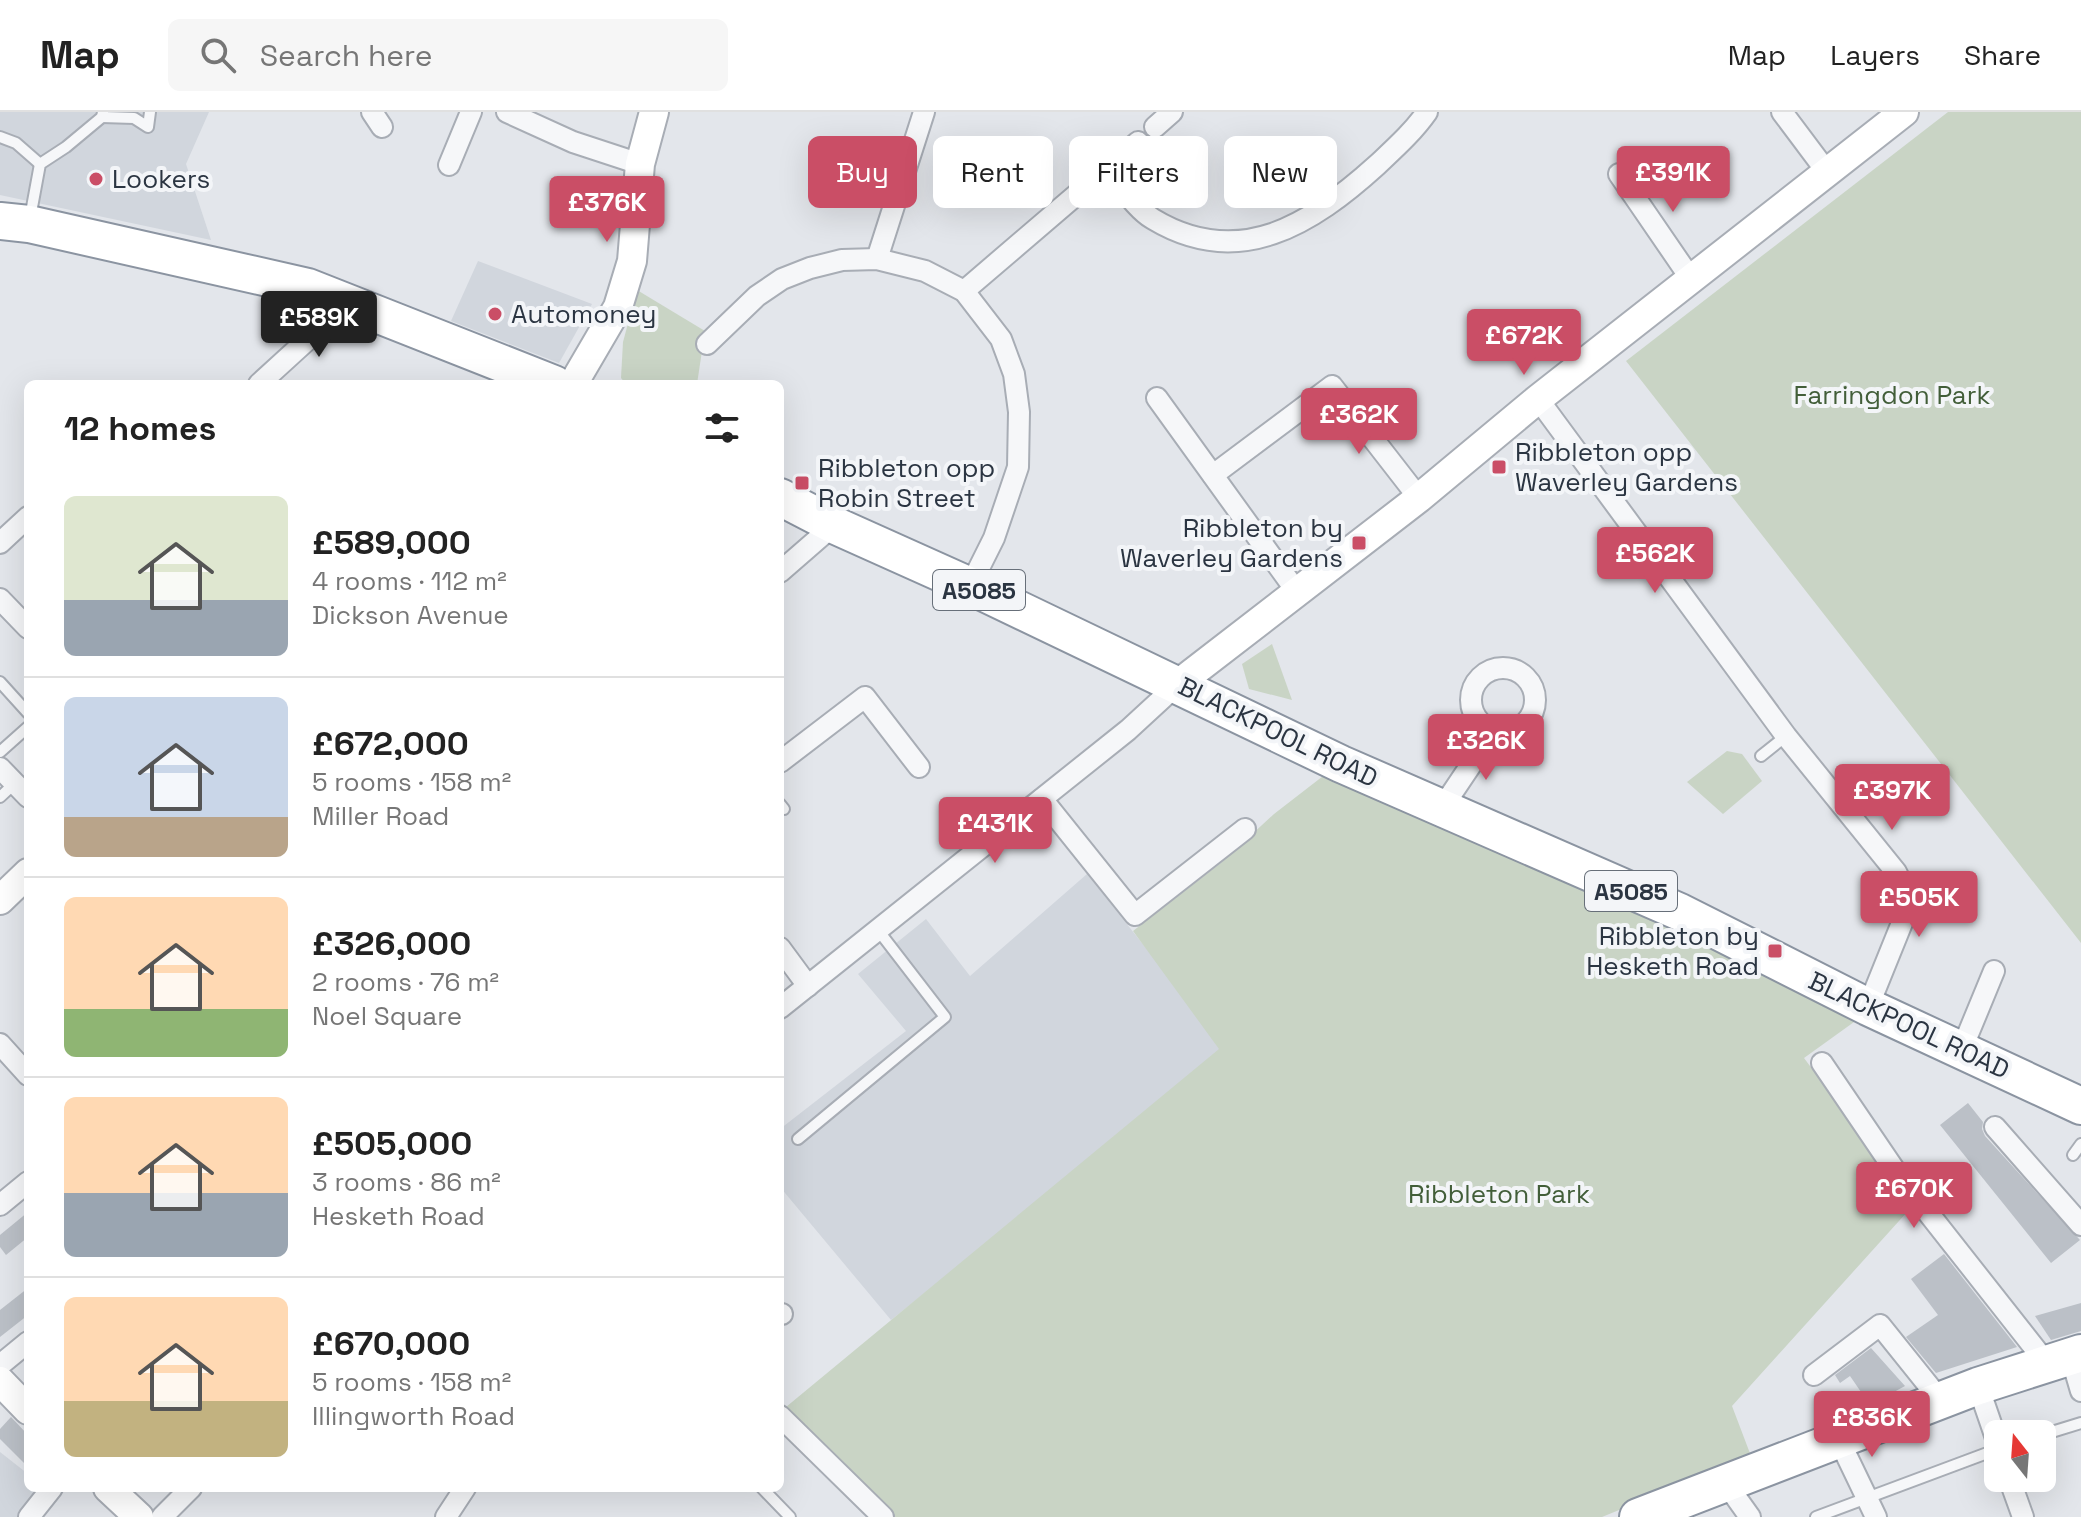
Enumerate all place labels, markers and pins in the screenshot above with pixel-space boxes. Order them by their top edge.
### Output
pin: £391K [1617,146,1729,214]
place label: Lookers [112,162,210,196]
marker: Lookers [87,170,105,188]
pin: £376K [551,176,663,244]
pin: £589K [263,291,375,359]
place label: Automoney [511,297,657,331]
marker: Automoney [486,305,504,323]
pin: £672K [1468,309,1580,377]
pin: £362K [1303,388,1415,456]
place label: Ribbleton opp Waverley Gardens [1515,435,1738,499]
place label: Ribbleton opp Robin Street [818,451,995,515]
marker: Ribbleton opp Waverley Gardens [1490,458,1508,476]
marker: Ribbleton opp Robin Street [793,474,811,492]
place label: Ribbleton by Waverley Gardens [1120,511,1343,575]
pin: £562K [1599,527,1711,595]
marker: Ribbleton by Waverley Gardens [1350,534,1368,552]
pin: £326K [1430,714,1542,782]
pin: £397K [1836,764,1948,832]
pin: £431K [939,797,1051,865]
pin: £505K [1863,871,1975,939]
place label: Ribbleton by Hesketh Road [1586,919,1759,983]
marker: Ribbleton by Hesketh Road [1766,942,1784,960]
pin: £670K [1858,1162,1970,1230]
pin: £836K [1816,1391,1928,1459]

